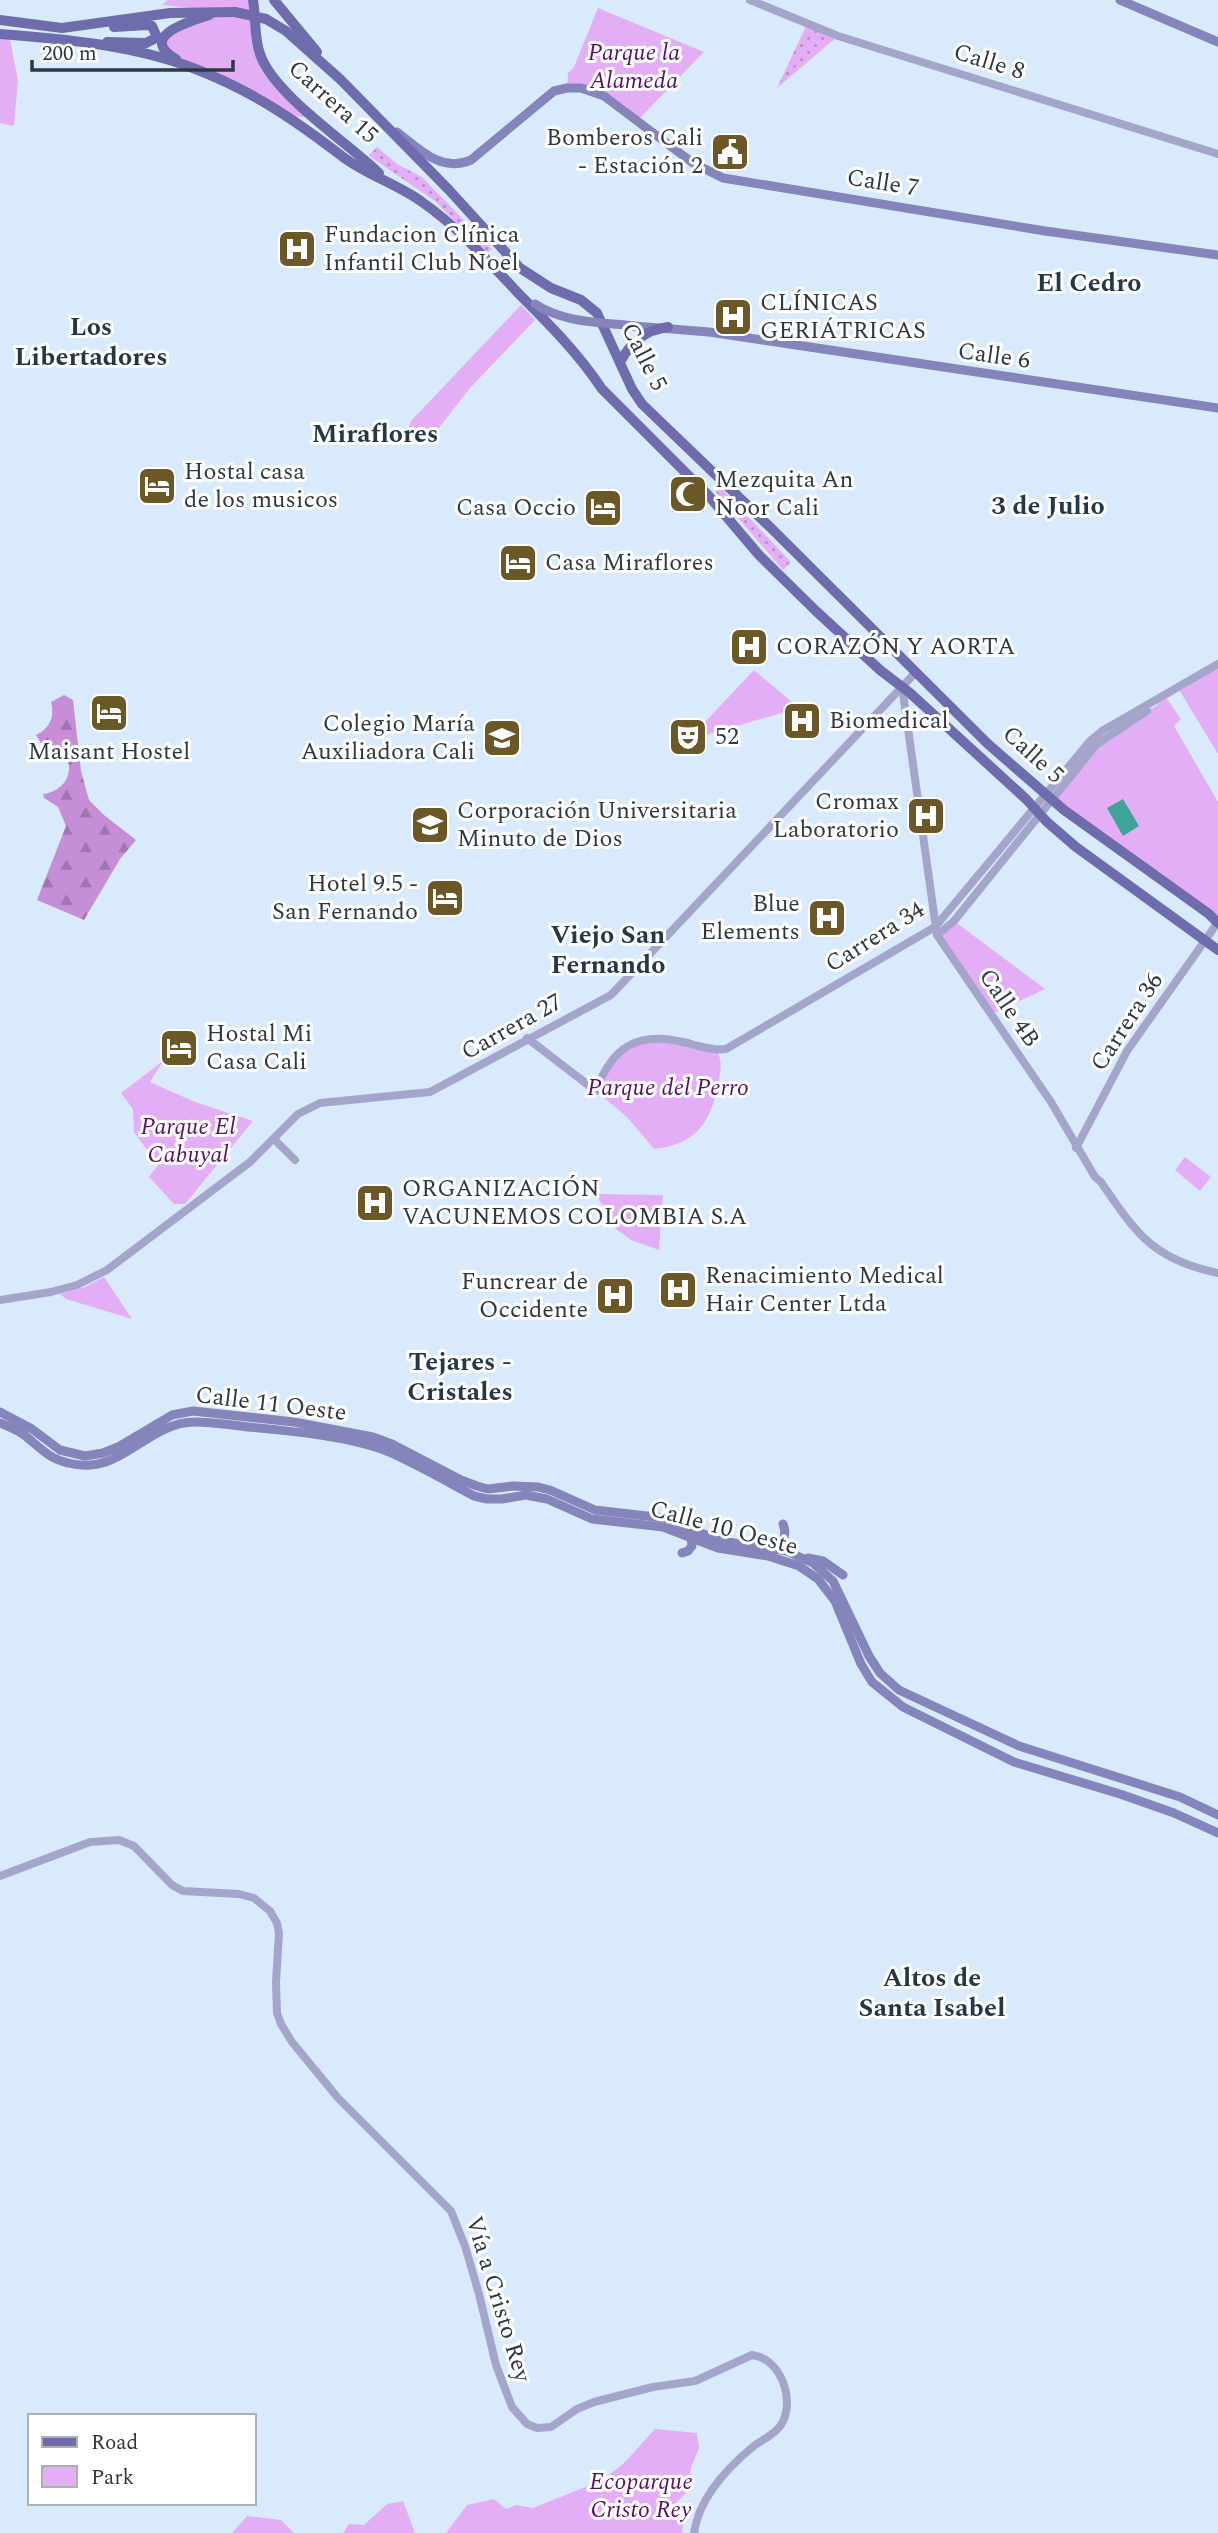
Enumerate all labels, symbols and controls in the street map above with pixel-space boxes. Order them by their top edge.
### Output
scale bar [32,28,233,72]
street label: Calle 8 [949,34,1029,90]
park label: Parque la Alameda [588,35,680,99]
text: 200 m [42,38,97,70]
street label: Carrera 15 [280,51,386,153]
place label: Bomberos Cali - Estación 2 [546,120,703,184]
public building icon: Bomberos Cali - Estación 2 [709,131,751,173]
street label: Calle 7 [844,160,922,206]
place label: Fundacion Clínica Infantil Club Noel [324,217,520,281]
hospital icon: Fundacion Clínica Infantil Club Noel [276,228,318,270]
district label: El Cedro [1037,263,1141,303]
place label: CLÍNICAS GERIÁTRICAS [760,285,926,349]
hospital icon: CLÍNICAS GERIÁTRICAS [712,296,754,338]
district label: Los Libertadores [14,307,168,377]
street label: Calle 5 [611,316,677,398]
street label: Calle 6 [955,333,1033,379]
district label: Miraflores [312,414,438,454]
place label: Hostal casa de los musicos [184,454,338,518]
place label: Mezquita An Noor Cali [715,462,854,526]
hotel icon: Hostal casa de los musicos [136,465,178,507]
mosque icon: Mezquita An Noor Cali [667,473,709,515]
district label: 3 de Julio [991,486,1105,526]
hotel icon: Casa Occio [582,487,624,529]
place label: Casa Occio [456,490,576,526]
hotel icon: Casa Miraflores [497,542,539,584]
place label: Casa Miraflores [545,545,714,581]
hospital icon: CORAZÓN Y AORTA [728,626,770,668]
place label: CORAZÓN Y AORTA [776,629,1015,665]
hotel icon: Maisant Hostel [88,692,130,734]
hospital icon: Biomedical [781,700,823,742]
place label: Biomedical [829,703,949,739]
place label: Colegio María Auxiliadora Cali [301,706,475,770]
theatre icon: 52 [667,716,709,758]
school or university icon: Colegio María Auxiliadora Cali [481,717,523,759]
street label: Calle 5 [994,717,1072,793]
place label: 52 [715,719,739,755]
place label: Maisant Hostel [28,734,190,770]
place label: Cromax Laboratorio [773,784,899,848]
place label: Corporación Universitaria Minuto de Dios [457,793,737,857]
hospital icon: Cromax Laboratorio [905,795,947,837]
school or university icon: Corporación Universitaria Minuto de Dios [409,804,451,846]
place label: Hotel 9.5 - San Fernando [272,866,418,930]
hotel icon: Hotel 9.5 - San Fernando [424,877,466,919]
place label: Blue Elements [701,886,800,950]
street label: Carrera 34 [818,892,932,982]
hospital icon: Blue Elements [806,897,848,939]
district label: Viejo San Fernando [551,915,665,985]
street label: Calle 4B [969,961,1049,1055]
street label: Carrera 36 [1082,966,1172,1078]
street label: Carrera 27 [455,984,569,1070]
place label: Hostal Mi Casa Cali [206,1016,312,1080]
hotel icon: Hostal Mi Casa Cali [158,1027,200,1069]
park label: Parque del Perro [587,1070,749,1106]
park label: Parque El Cabuyal [140,1109,236,1173]
place label: ORGANIZACIÓN VACUNEMOS COLOMBIA S.A [402,1171,747,1235]
hospital icon: ORGANIZACIÓN VACUNEMOS COLOMBIA S.A [354,1182,396,1224]
place label: Renacimiento Medical Hair Center Ltda [705,1258,944,1322]
place label: Funcrear de Occidente [461,1264,588,1328]
hospital icon: Renacimiento Medical Hair Center Ltda [657,1269,699,1311]
hospital icon: Funcrear de Occidente [594,1275,636,1317]
district label: Tejares - Cristales [407,1342,513,1412]
street label: Calle 11 Oeste [193,1377,349,1431]
street label: Calle 10 Oeste [646,1491,802,1565]
district label: Altos de Santa Isabel [859,1958,1005,2028]
street label: Vía a Cristo Rey [456,2212,541,2388]
legend [28,2414,256,2505]
text: Road [91,2427,138,2459]
text: Park [91,2462,135,2494]
park label: Ecoparque Cristo Rey [589,2464,693,2528]

